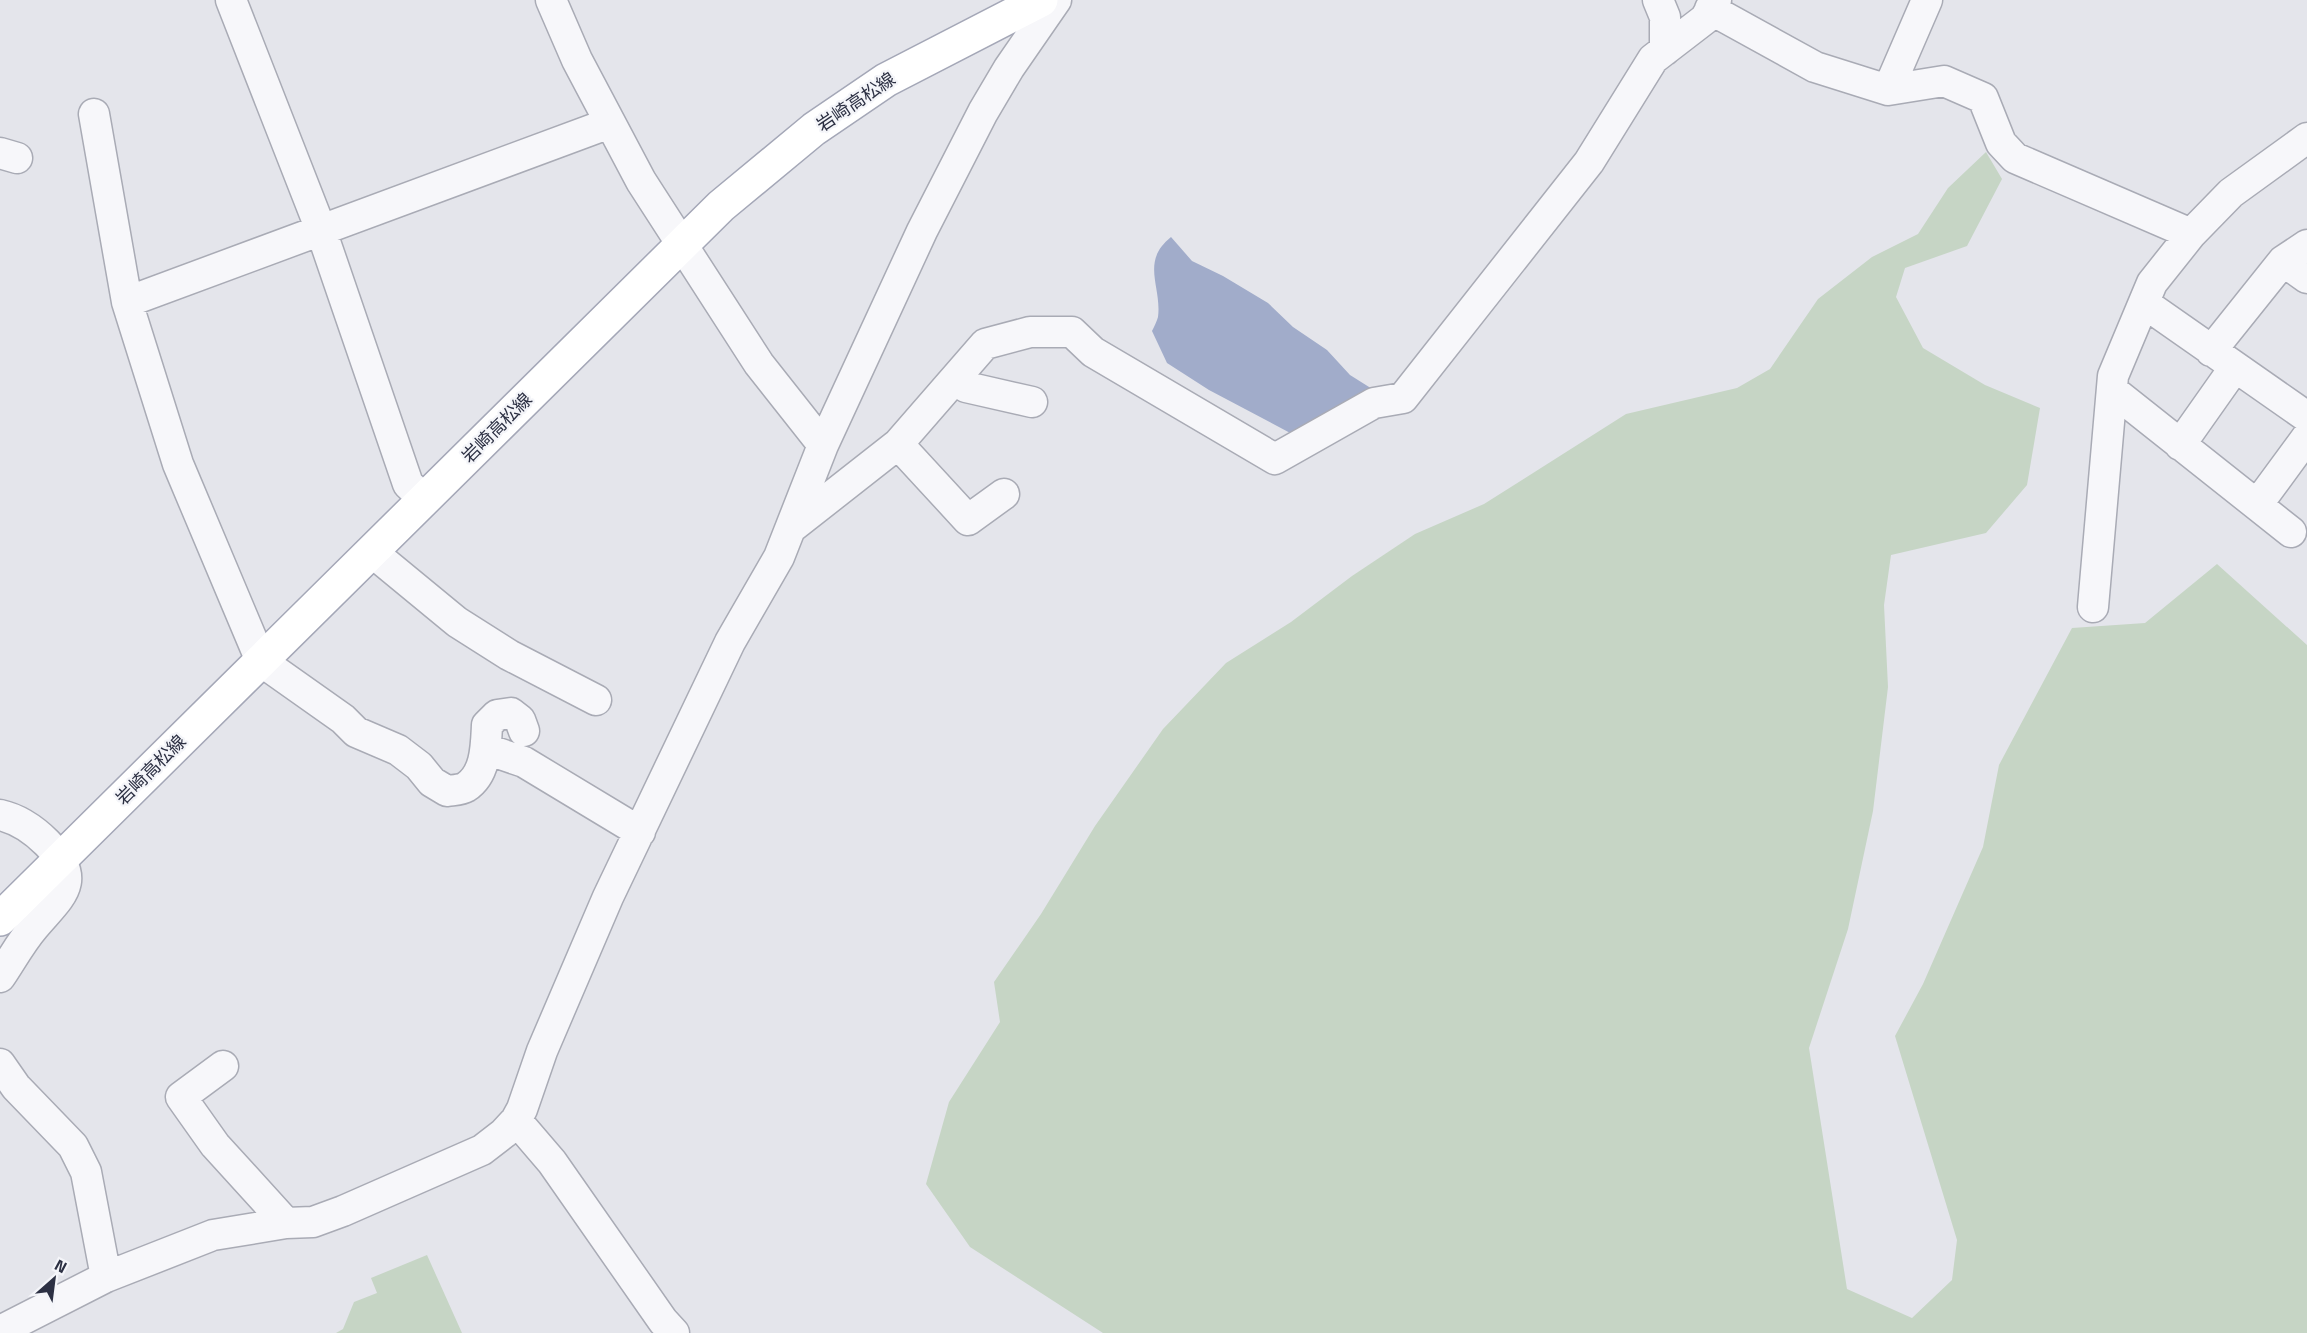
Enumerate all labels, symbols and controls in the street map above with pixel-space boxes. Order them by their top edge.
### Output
street label: 岩崎高松線 [811,65,901,138]
street label: 岩崎高松線 [455,386,538,469]
street label: 岩崎高松線 [109,728,192,811]
north arrow [24,1249,84,1309]
text: N [51,1253,72,1279]

